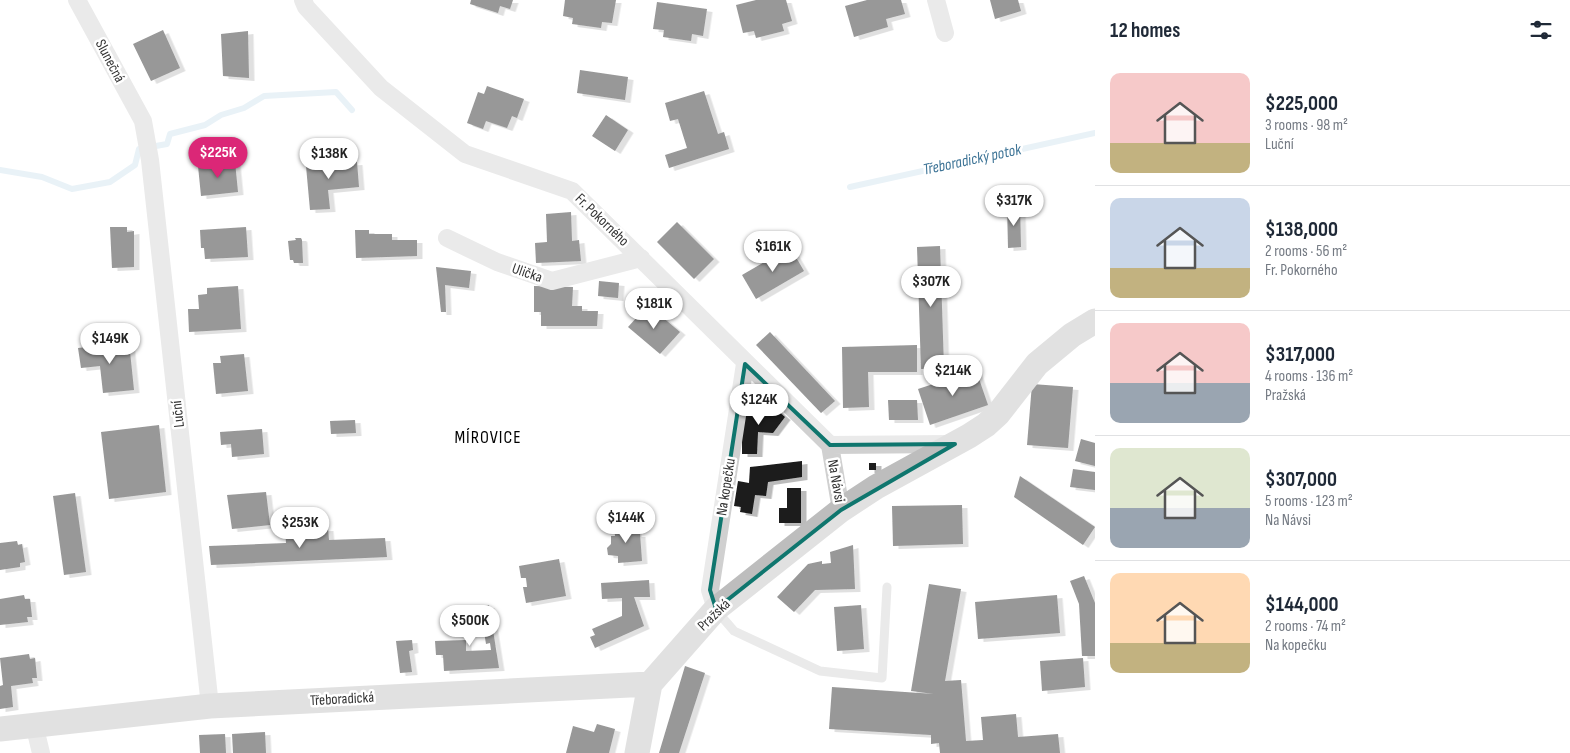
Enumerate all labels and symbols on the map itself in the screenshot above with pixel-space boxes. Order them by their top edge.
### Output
street label: Slunečná [91,36,129,86]
pin: $225K [183,136,253,179]
pin: $138K [294,138,364,180]
water label: Třeboradický potok [921,140,1024,180]
pin: $317K [979,184,1049,227]
street label: Fr. Pokorného [571,190,633,250]
pin: $161K [738,230,808,273]
street label: Ulička [509,259,545,287]
pin: $307K [896,266,966,308]
pin: $181K [619,288,689,330]
pin: $149K [75,322,145,365]
pin: $214K [918,354,988,397]
pin: $124K [724,384,794,426]
street label: Luční [167,399,189,428]
district label: MÍROVICE [454,427,522,448]
street label: Na kopečku [712,457,740,517]
street label: Na Návsi [823,458,849,504]
pin: $144K [591,502,661,544]
pin: $253K [265,506,335,549]
street label: Pražská [694,595,735,635]
pin: $500K [435,604,505,647]
street label: Třeboradická [310,688,375,710]

